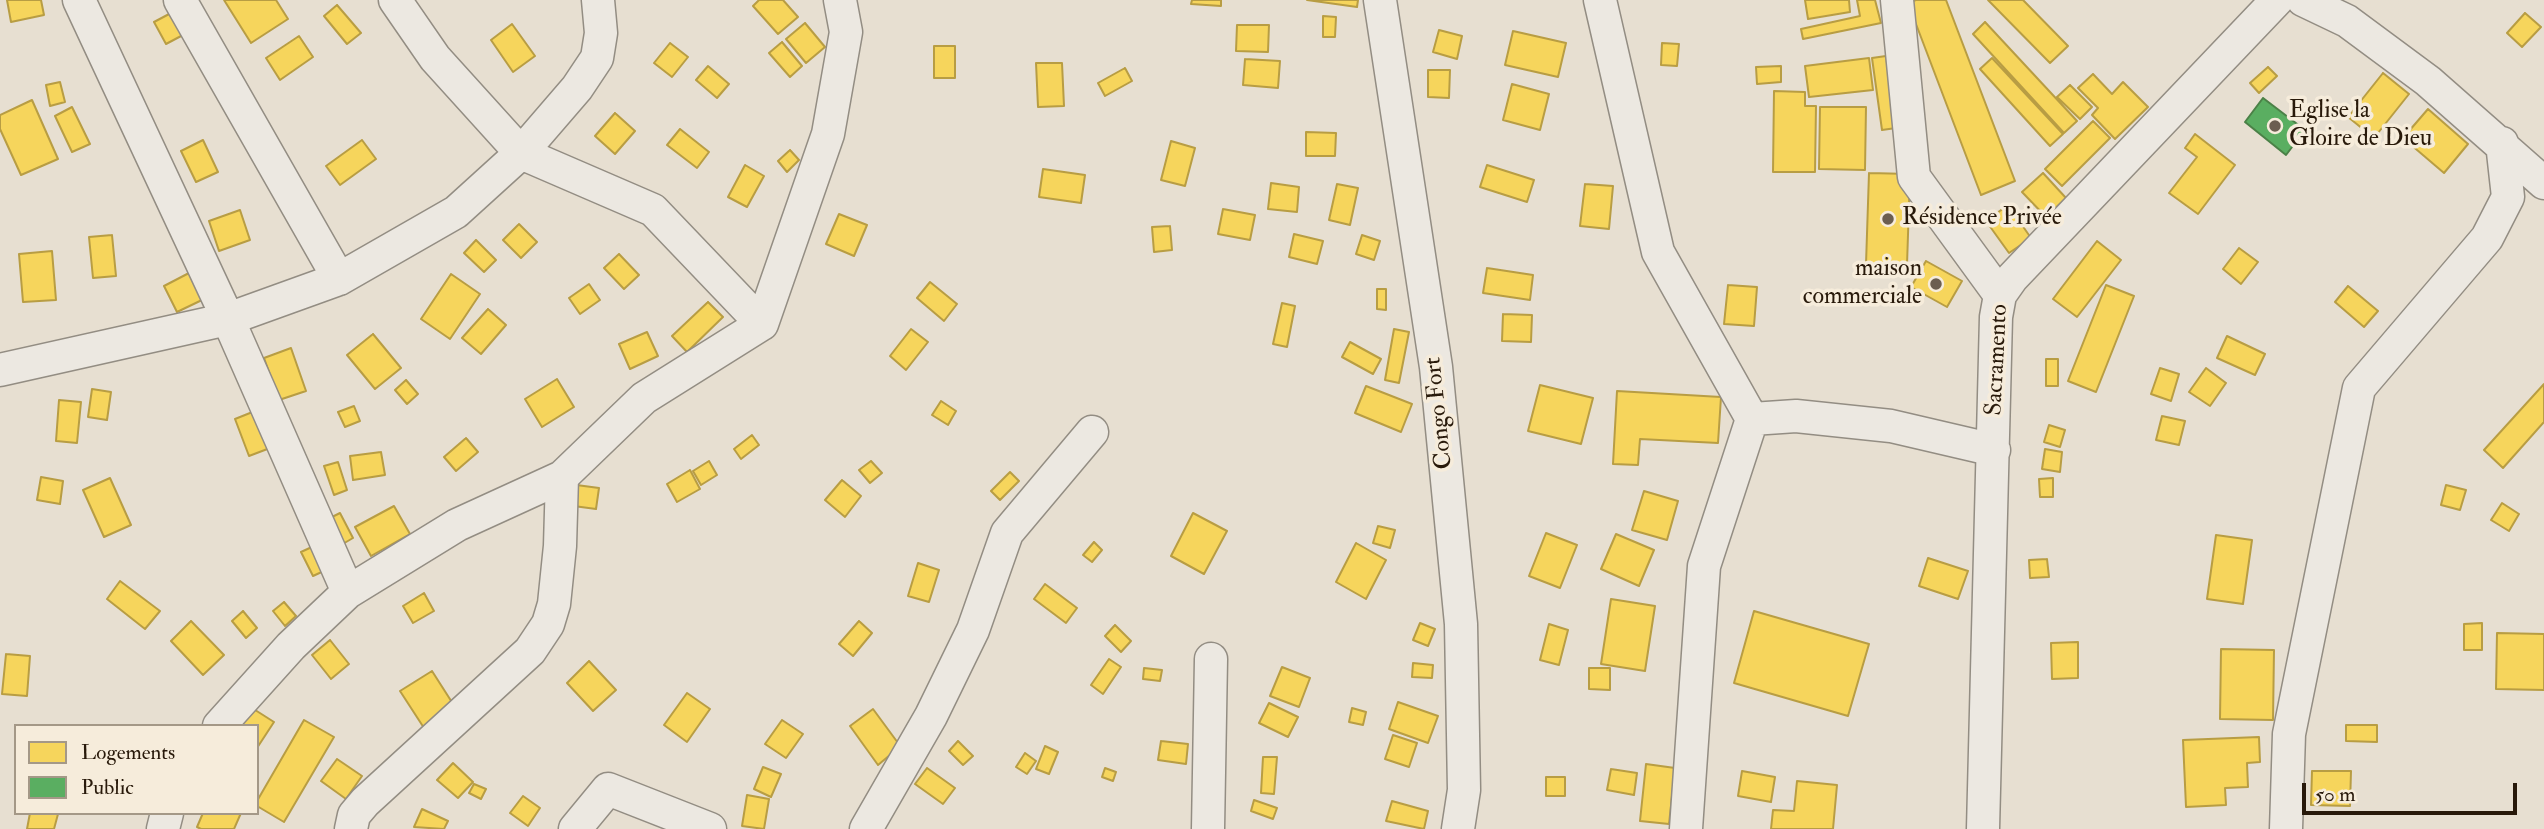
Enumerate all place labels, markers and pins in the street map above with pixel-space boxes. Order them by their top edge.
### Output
place label: Eglise la Gloire de Dieu [2289,98,2432,154]
marker: Eglise la Gloire de Dieu [2267,118,2283,134]
place label: Résidence Privée [1902,205,2062,233]
marker: Résidence Privée [1880,211,1896,227]
place label: maison commerciale [1803,256,1922,312]
marker: maison commerciale [1928,276,1944,292]

